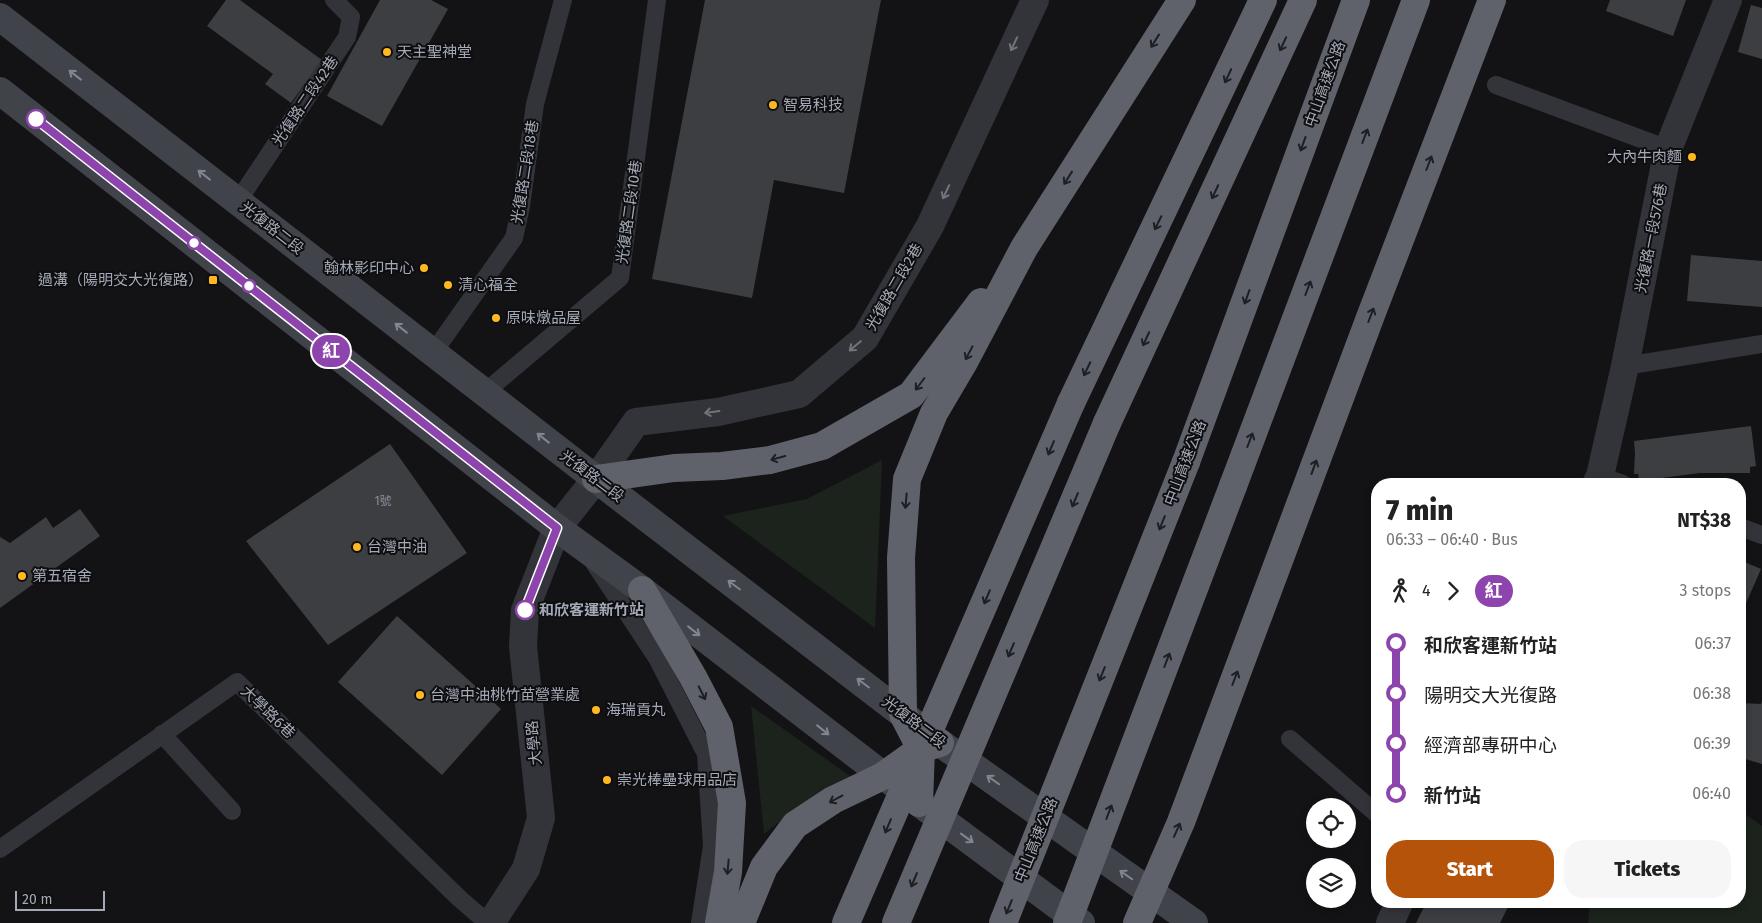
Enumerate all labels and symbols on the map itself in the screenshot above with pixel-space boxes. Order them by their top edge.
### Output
one-way arrow [1150,34,1160,48]
one-way arrow [1009,36,1019,51]
one-way arrow [1278,36,1287,51]
street label: 中山高速公路 [1301,39,1349,129]
place label: 天主聖神堂 [397,43,472,61]
marker: 天主聖神堂 [381,46,393,58]
street label: 光復路二段42巷 [268,52,342,150]
one-way arrow [1223,68,1232,83]
one-way arrow [68,70,82,80]
place label: 智易科技 [783,96,843,114]
marker: 智易科技 [767,99,779,111]
unlabelled marker [26,109,46,129]
street label: 光復路二段18巷 [508,119,542,225]
one-way arrow [1361,129,1370,144]
one-way arrow [1298,136,1307,151]
place label: 大內牛肉麵 [1607,148,1682,166]
marker: 大內牛肉麵 [1686,151,1698,163]
one-way arrow [1425,156,1434,171]
street label: 光復路二段10巷 [613,159,645,265]
one-way arrow [198,169,211,180]
one-way arrow [1063,171,1073,185]
street label: 光復路一段576巷 [1632,182,1670,294]
one-way arrow [941,184,950,199]
one-way arrow [1209,184,1219,199]
street label: 光復路二段 [237,198,307,258]
one-way arrow [1152,215,1162,230]
unlabelled marker [187,236,201,250]
street label: 光復路二段2巷 [862,240,926,334]
place label: 翰林影印中心 [324,259,414,277]
marker: 翰林影印中心 [418,262,430,274]
place label: 過溝（陽明交大光復路） [38,271,203,289]
marker: 過溝（陽明交大光復路） [207,274,219,286]
place label: 清心福全 [458,276,518,294]
unlabelled marker [242,279,256,293]
marker: 清心福全 [442,279,454,291]
one-way arrow [1303,281,1313,296]
one-way arrow [1242,289,1251,304]
one-way arrow [1367,307,1376,323]
place label: 原味燉品屋 [506,309,581,327]
marker: 原味燉品屋 [490,312,502,324]
one-way arrow [395,322,408,333]
one-way arrow [1141,331,1150,346]
line badge: 紅 [315,335,347,367]
one-way arrow [849,341,862,352]
one-way arrow [964,346,974,361]
one-way arrow [1082,361,1091,376]
one-way arrow [914,377,925,390]
one-way arrow [705,408,721,418]
street label: 中山高速公路 [1160,418,1210,508]
one-way arrow [537,433,550,444]
one-way arrow [1246,433,1255,448]
one-way arrow [1046,440,1056,455]
street label: 光復路二段 [557,446,627,506]
one-way arrow [770,454,786,463]
one-way arrow [1310,460,1319,475]
one-way arrow [1069,492,1079,507]
one-way arrow [901,493,910,509]
house number: 1號 [374,494,392,508]
one-way arrow [1156,515,1166,530]
place label: 台灣中油 [367,538,427,556]
marker: 台灣中油 [351,541,363,553]
place label: 第五宿舍 [32,567,92,585]
marker: 第五宿舍 [16,570,28,582]
one-way arrow [728,579,741,590]
one-way arrow [982,589,991,604]
marker: 和欣客運新竹站 [515,600,535,620]
place label: 和欣客運新竹站 [539,601,644,619]
one-way arrow [687,625,700,636]
one-way arrow [1006,642,1016,657]
one-way arrow [1163,653,1172,668]
one-way arrow [1096,666,1106,681]
one-way arrow [1231,671,1240,686]
one-way arrow [857,678,870,689]
street label: 大學路6巷 [237,682,299,742]
one-way arrow [697,685,707,700]
place label: 台灣中油桃竹苗營業處 [430,686,580,704]
marker: 台灣中油桃竹苗營業處 [414,689,426,701]
street label: 光復路二段 [879,692,949,752]
place label: 海瑞貢丸 [606,701,666,719]
marker: 海瑞貢丸 [590,704,602,716]
street label: 大學路 [523,720,545,766]
one-way arrow [816,724,829,735]
place label: 崇光棒壘球用品店 [617,771,737,789]
marker: 崇光棒壘球用品店 [601,774,613,786]
one-way arrow [987,775,1000,786]
one-way arrow [829,794,844,804]
street label: 中山高速公路 [1011,795,1061,885]
one-way arrow [1105,805,1114,820]
one-way arrow [882,818,892,833]
one-way arrow [1173,823,1183,838]
one-way arrow [959,833,973,843]
one-way arrow [723,859,733,875]
one-way arrow [1119,869,1133,880]
one-way arrow [909,872,919,887]
scale bar [15,888,105,911]
one-way arrow [1004,899,1014,914]

